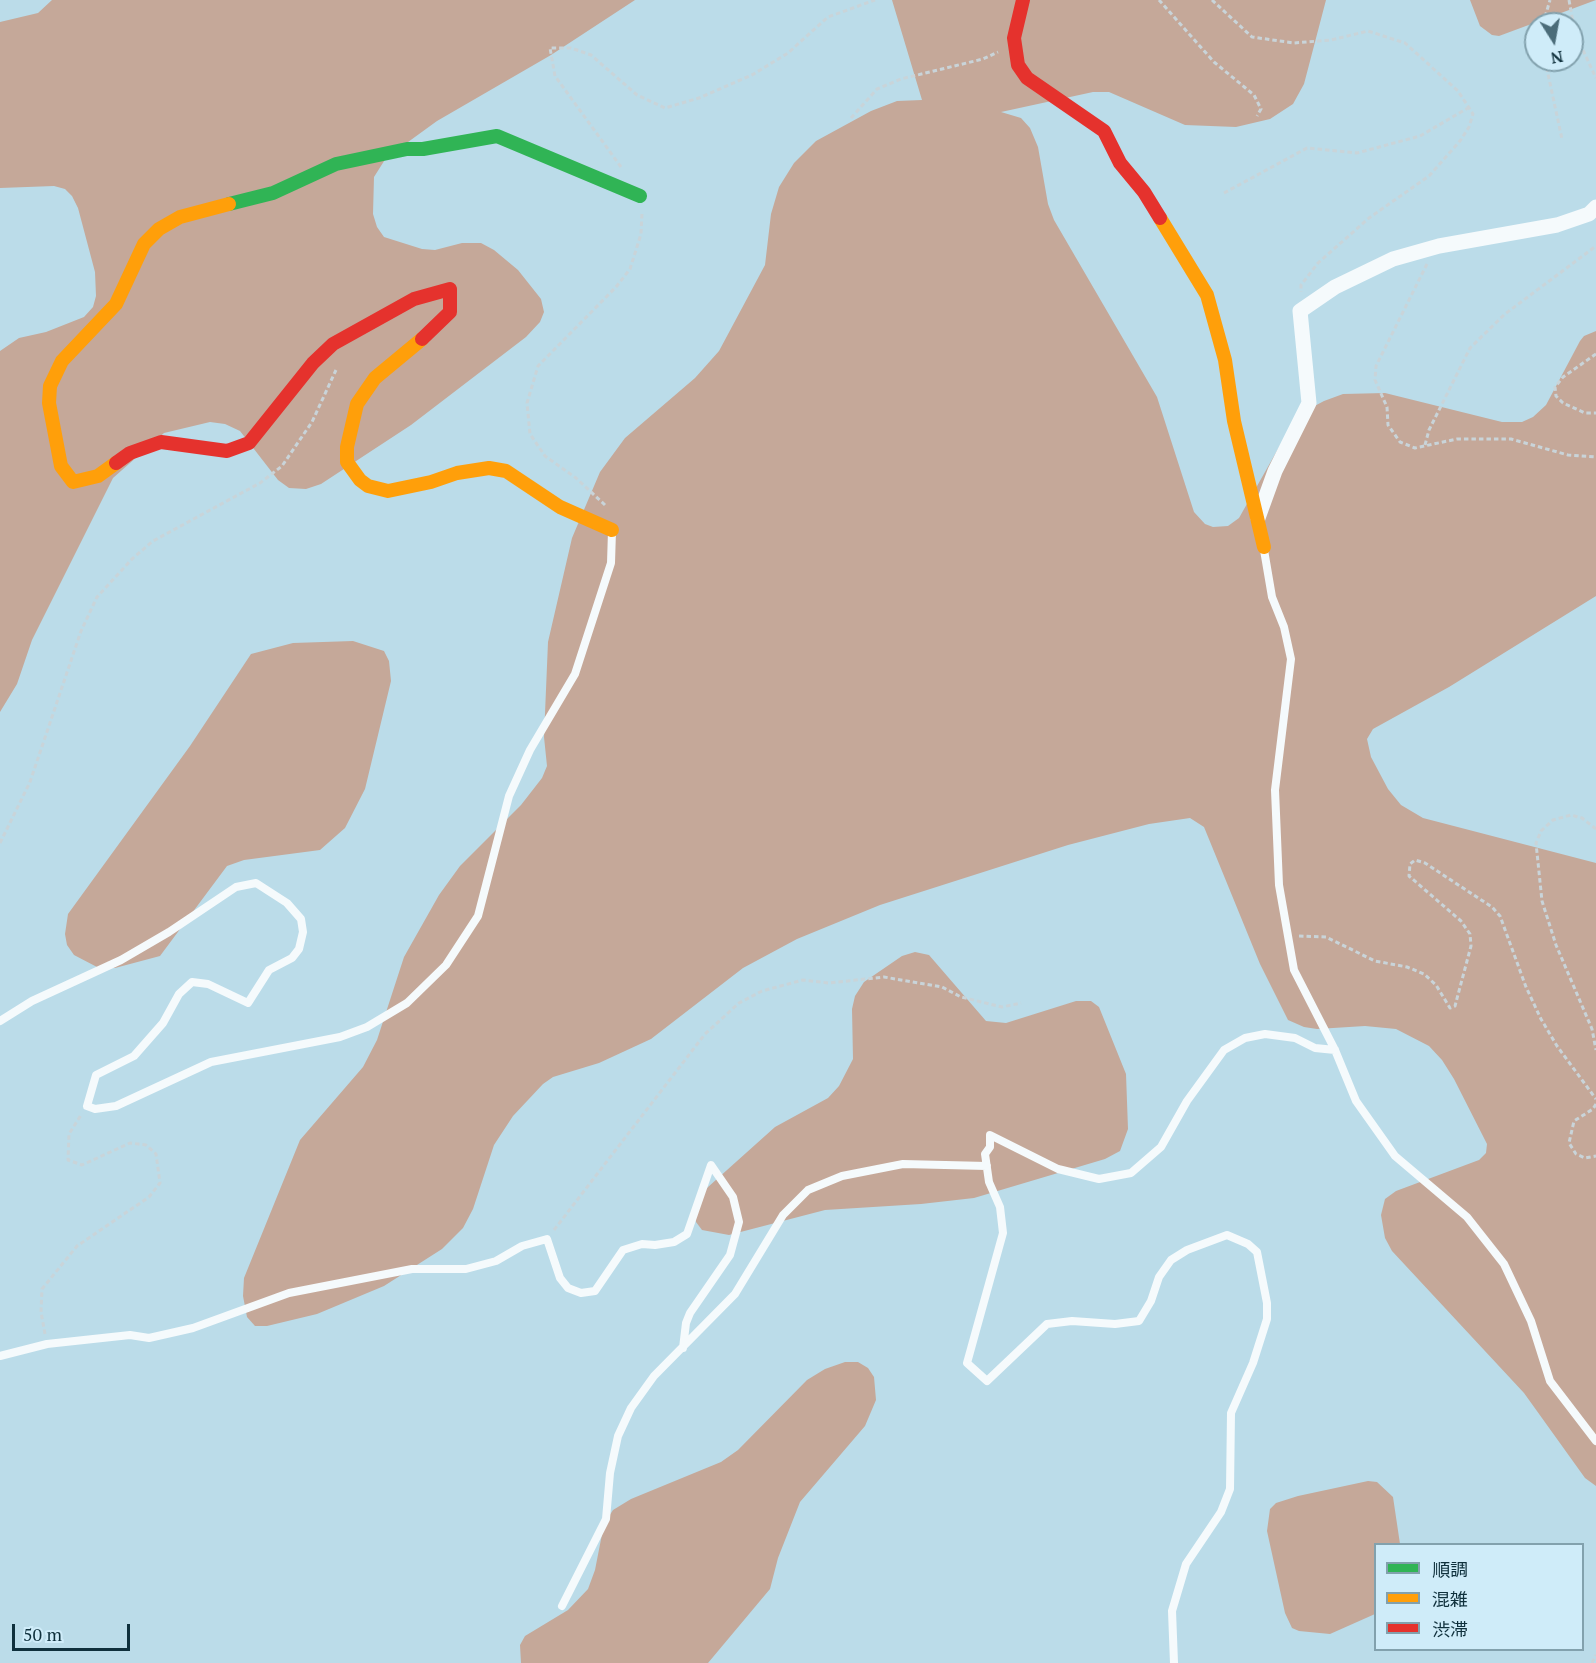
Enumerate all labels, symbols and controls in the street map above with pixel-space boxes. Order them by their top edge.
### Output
north arrow [1524,12,1584,72]
text: N [1549,46,1565,70]
legend [1374,1543,1584,1651]
text: 順調 [1432,1557,1468,1581]
text: 混雑 [1432,1587,1468,1611]
scale bar [15,1612,134,1650]
text: 渋滞 [1432,1617,1468,1641]
text: 50 m [23,1622,62,1646]

